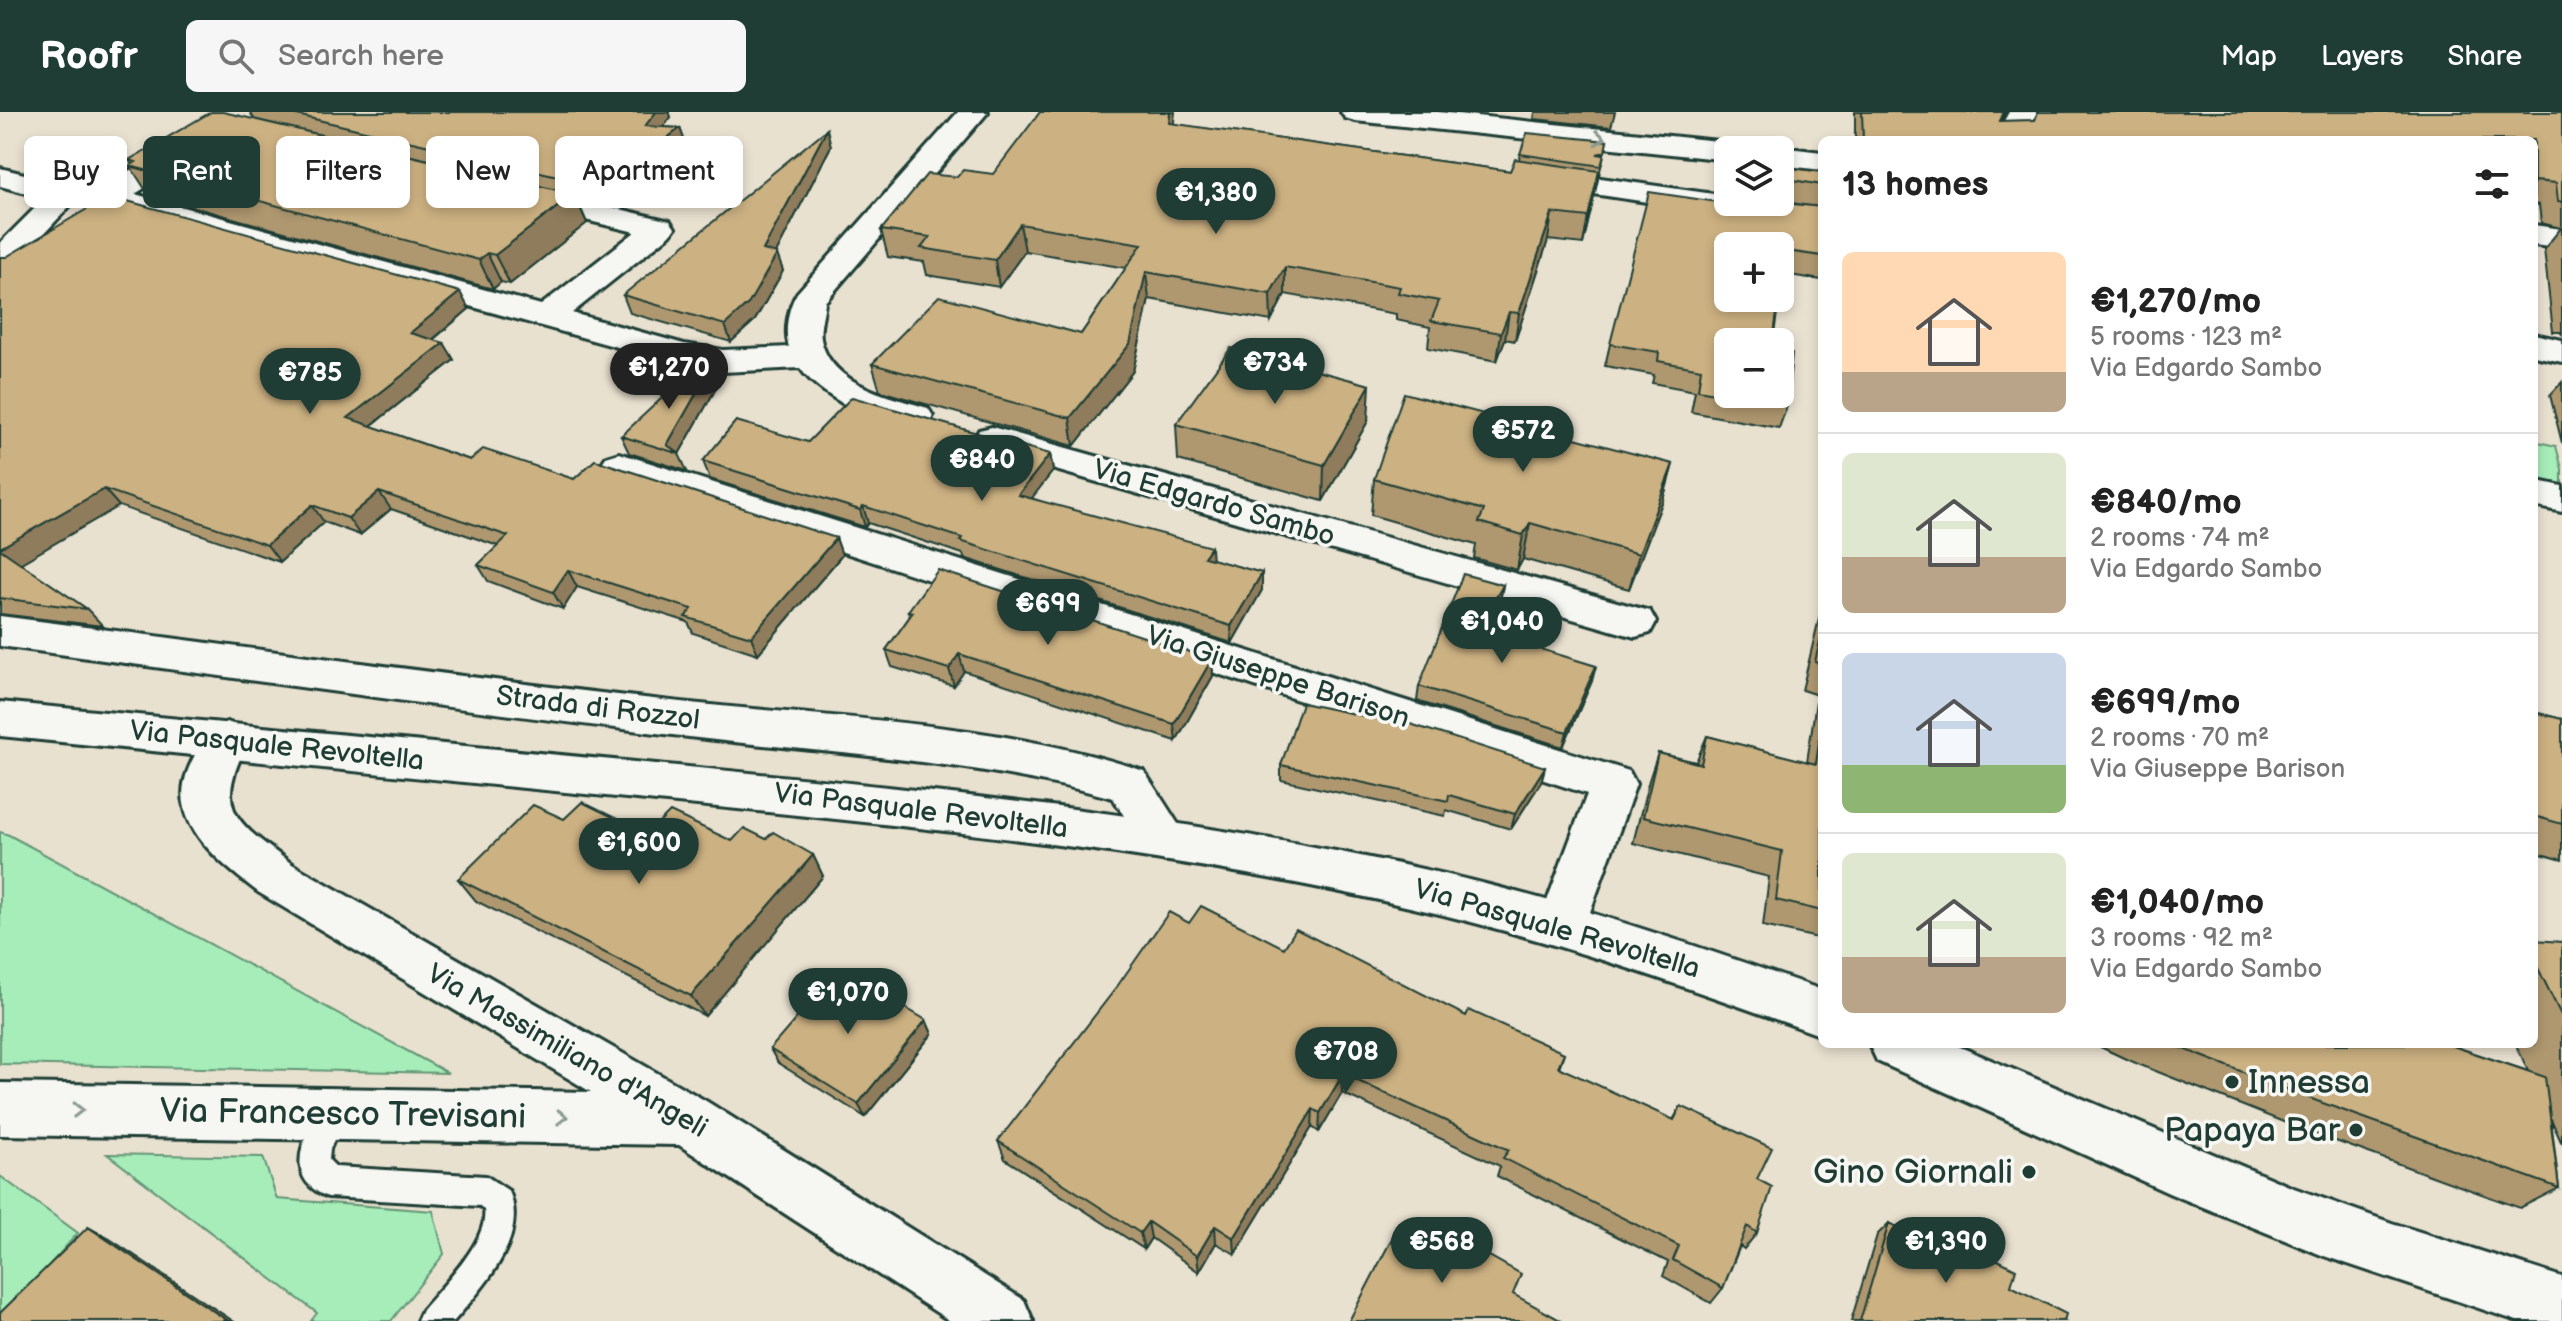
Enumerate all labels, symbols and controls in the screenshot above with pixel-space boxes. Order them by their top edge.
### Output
search box [186,20,746,92]
text: Roofr [40,34,138,79]
icon: search [214,34,258,78]
text: Search here [278,38,444,74]
text: Map [2221,40,2277,73]
text: Layers [2321,40,2404,73]
text: Share [2448,40,2522,73]
one-way arrow [1594,129,1607,146]
chip: Buy [24,136,127,208]
chip: Rent [143,136,260,208]
chip: Filters [276,136,410,208]
chip: New [426,136,539,208]
chip: Apartment [555,136,743,208]
map controls [1714,136,1794,408]
button: layers [1714,136,1794,216]
icon: filters [2470,162,2514,206]
text: 13 homes [1842,164,1989,205]
pin: €1,380 [1151,168,1281,236]
text: €1,380 [1174,178,1258,209]
button: + [1714,232,1794,312]
text: €1,270/mo [2090,281,2261,322]
icon: home [1906,284,2002,380]
text: 5 rooms · 123 m² [2090,322,2282,353]
button: − [1714,328,1794,408]
pin: €734 [1228,338,1322,406]
pin: €1,270 [604,343,734,411]
pin: €785 [263,348,357,416]
text: €734 [1243,348,1307,379]
text: €1,270 [628,353,710,384]
text: Via Edgardo Sambo [2090,353,2322,384]
text: €785 [278,358,342,389]
pin: €572 [1476,406,1570,474]
text: €572 [1491,416,1555,447]
pin: €840 [935,435,1029,503]
text: €840 [949,445,1015,476]
street label: Via Edgardo Sambo [1089,453,1339,553]
text: €840/mo [2090,482,2242,523]
icon: home [1906,485,2002,581]
text: 2 rooms · 74 m² [2090,523,2270,554]
text: Via Edgardo Sambo [2090,554,2322,585]
pin: €699 [1001,579,1095,647]
text: €699 [1015,589,1081,620]
pin: €1,040 [1437,597,1567,665]
text: €1,040 [1460,607,1544,638]
street label: Via Giuseppe Barison [1142,619,1414,735]
street label: Strada di Rozzol [494,679,702,737]
text: €699/mo [2090,682,2240,723]
icon: home [1906,685,2002,781]
street label: Via Pasquale Revoltella [128,714,426,778]
text: 2 rooms · 70 m² [2090,723,2269,754]
text: Via Giuseppe Barison [2090,754,2345,785]
street label: Via Pasquale Revoltella [772,777,1070,845]
pin: €1,600 [574,818,704,886]
text: €1,600 [597,828,681,859]
street label: Via Pasquale Revoltella [1410,872,1704,986]
text: €1,040/mo [2090,882,2264,923]
icon: home [1906,885,2002,981]
text: 3 rooms · 92 m² [2090,923,2273,954]
text: Via Edgardo Sambo [2090,954,2322,985]
street label: Via Massimiliano d'Angeli [421,957,713,1145]
pin: €1,070 [783,968,913,1036]
text: €1,070 [806,978,890,1009]
pin: €708 [1299,1027,1393,1095]
text: €708 [1313,1037,1379,1068]
place label: Innessa [2248,1062,2370,1103]
marker: Innessa [2223,1073,2241,1091]
street label: Via Francesco Trevisani [160,1090,526,1138]
one-way arrow [72,1101,85,1119]
one-way arrow [556,1109,569,1126]
place label: Papaya Bar [2164,1110,2341,1151]
marker: Papaya Bar [2347,1121,2365,1139]
place label: Gino Giornali [1813,1152,2013,1193]
marker: Gino Giornali [2020,1163,2038,1181]
pin: €568 [1395,1217,1489,1285]
pin: €1,390 [1881,1217,2011,1285]
text: €568 [1409,1227,1475,1258]
text: €1,390 [1905,1227,1987,1258]

